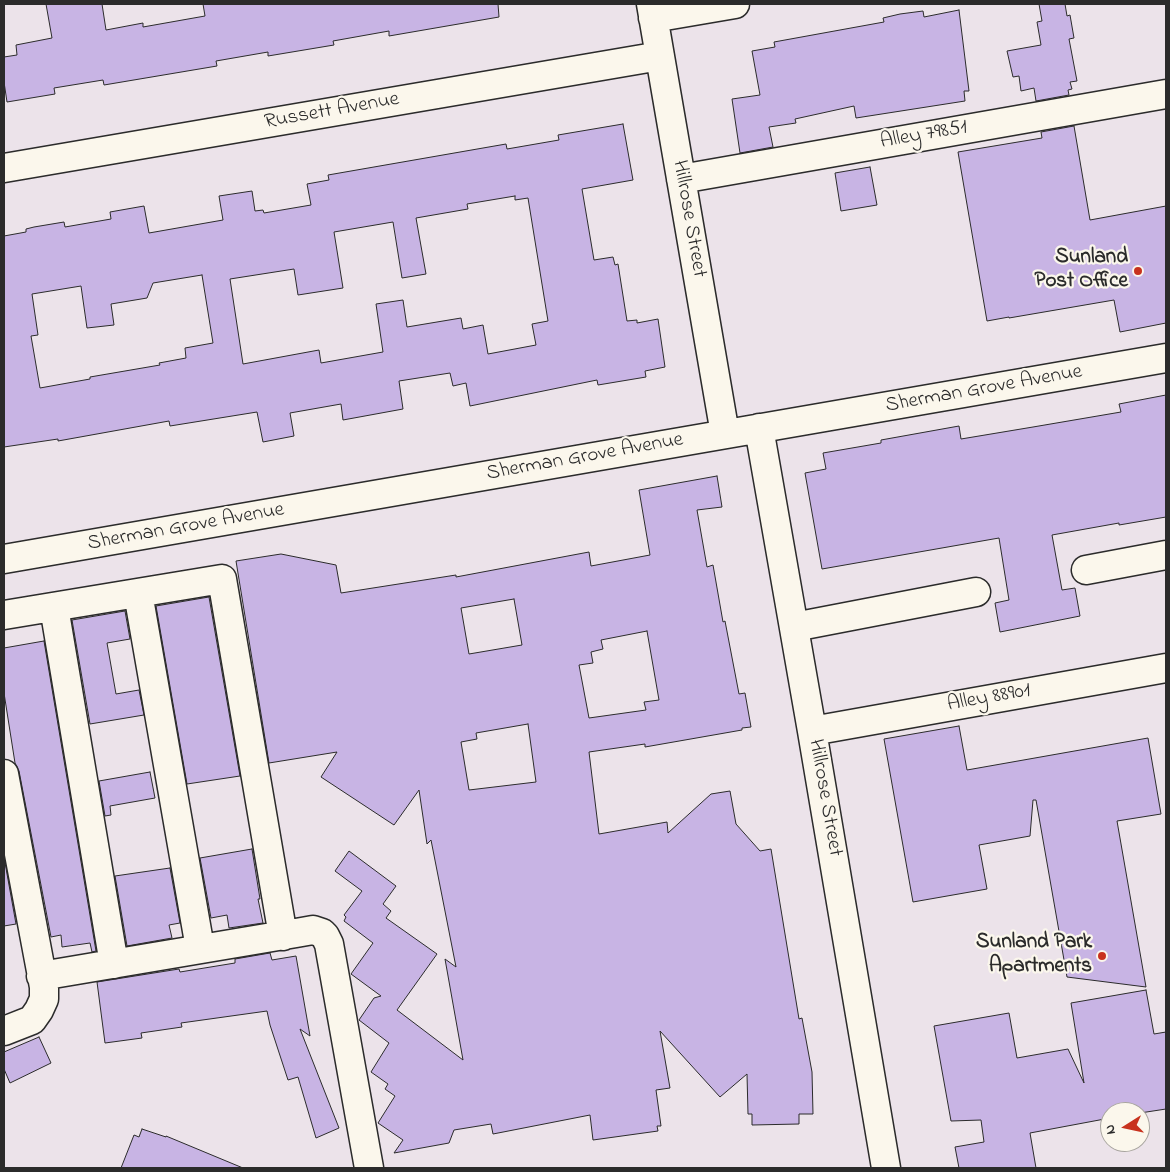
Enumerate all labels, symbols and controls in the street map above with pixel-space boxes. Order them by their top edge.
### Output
street label: Russett Avenue [263,88,401,136]
street label: Alley 79851 [879,116,969,156]
street label: Hillrose Street [665,158,711,280]
place label: Sunland Post Office [1035,246,1128,296]
marker: Sunland Post Office [1132,265,1144,277]
street label: Sherman Grove Avenue [884,360,1084,420]
street label: Sherman Grove Avenue [485,428,685,488]
street label: Sherman Grove Avenue [86,498,286,558]
street label: Alley 88901 [945,679,1033,719]
street label: Hillrose Street [801,737,847,859]
place label: Sunland Park Apartments [976,931,1092,981]
marker: Sunland Park Apartments [1096,950,1108,962]
north arrow [1100,1102,1150,1152]
text: N [1100,1123,1122,1136]

